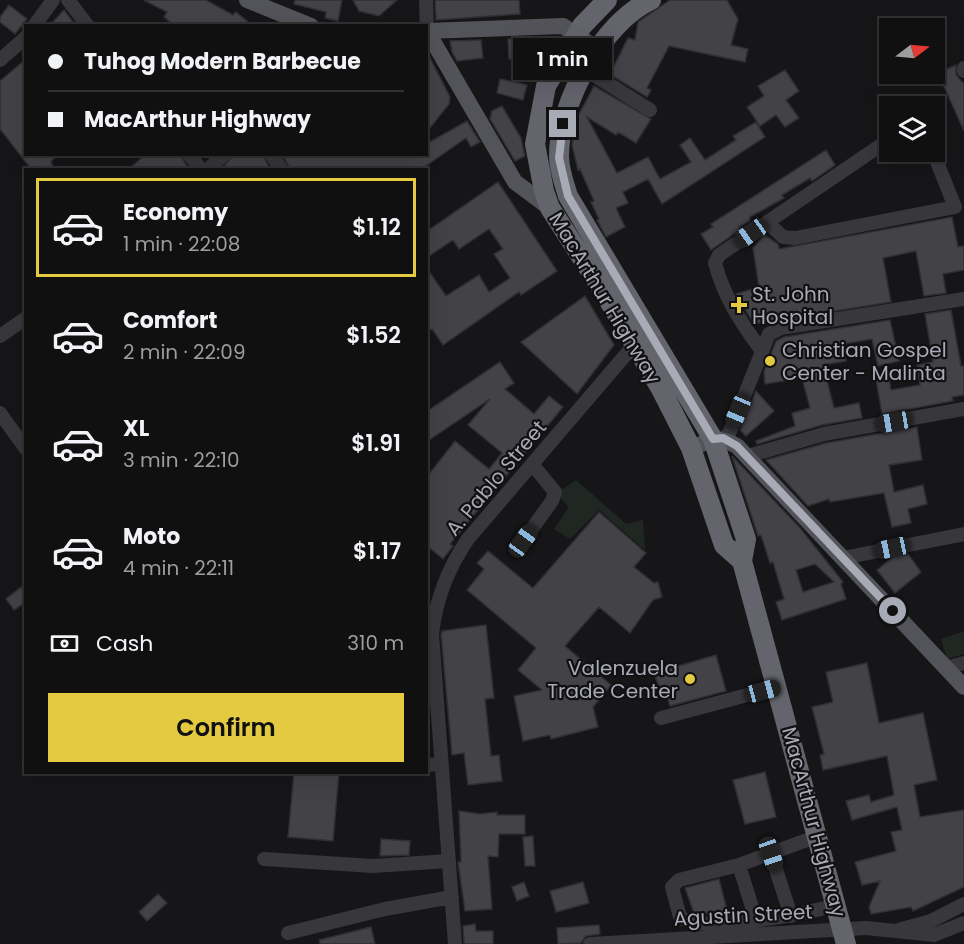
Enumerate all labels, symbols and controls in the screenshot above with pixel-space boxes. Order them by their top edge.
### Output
north arrow [879,18,945,84]
map controls [879,18,945,162]
callout: 1 min [514,37,612,79]
text: 1 min [537,45,588,73]
text: Tuhog Modern Barbecue [84,46,361,77]
button: layers [879,96,945,162]
text: MacArthur Highway [84,104,311,135]
route end [549,110,576,137]
text: Economy [123,197,228,228]
icon: car [51,201,105,255]
street label: MacArthur Highway [543,207,667,389]
text: $1.12 [352,212,401,243]
car [731,215,771,251]
text: 1 min · 22:08 [123,230,240,258]
place label: St. John Hospital [752,280,833,331]
marker: St. John Hospital [730,296,748,314]
text: Comfort [123,305,217,336]
icon: car [51,309,105,363]
text: $1.52 [346,320,401,351]
place label: Christian Gospel Center - Malinta [782,336,947,387]
text: 2 min · 22:09 [123,338,246,366]
marker: Christian Gospel Center - Malinta [763,354,777,368]
car [723,391,753,431]
car [875,410,913,434]
text: XL [123,413,149,444]
street label: A. Pablo Street [439,414,553,542]
icon: car [51,417,105,471]
text: $1.91 [351,428,401,459]
text: 3 min · 22:10 [123,446,240,474]
text: Moto [123,521,180,552]
car [505,521,541,561]
icon: car [51,525,105,579]
car [873,535,911,561]
text: $1.17 [353,536,401,567]
text: 4 min · 22:11 [123,554,234,582]
route start [879,597,906,624]
icon: cash [48,627,81,660]
text: Cash [96,628,153,659]
text: 310 m [347,629,404,657]
place label: Valenzuela Trade Center [547,654,678,705]
marker: Valenzuela Trade Center [683,672,697,686]
car [743,678,783,704]
button: Confirm [48,693,404,762]
street label: MacArthur Highway [775,724,853,920]
car [757,834,785,874]
street label: Agustin Street [673,897,813,933]

